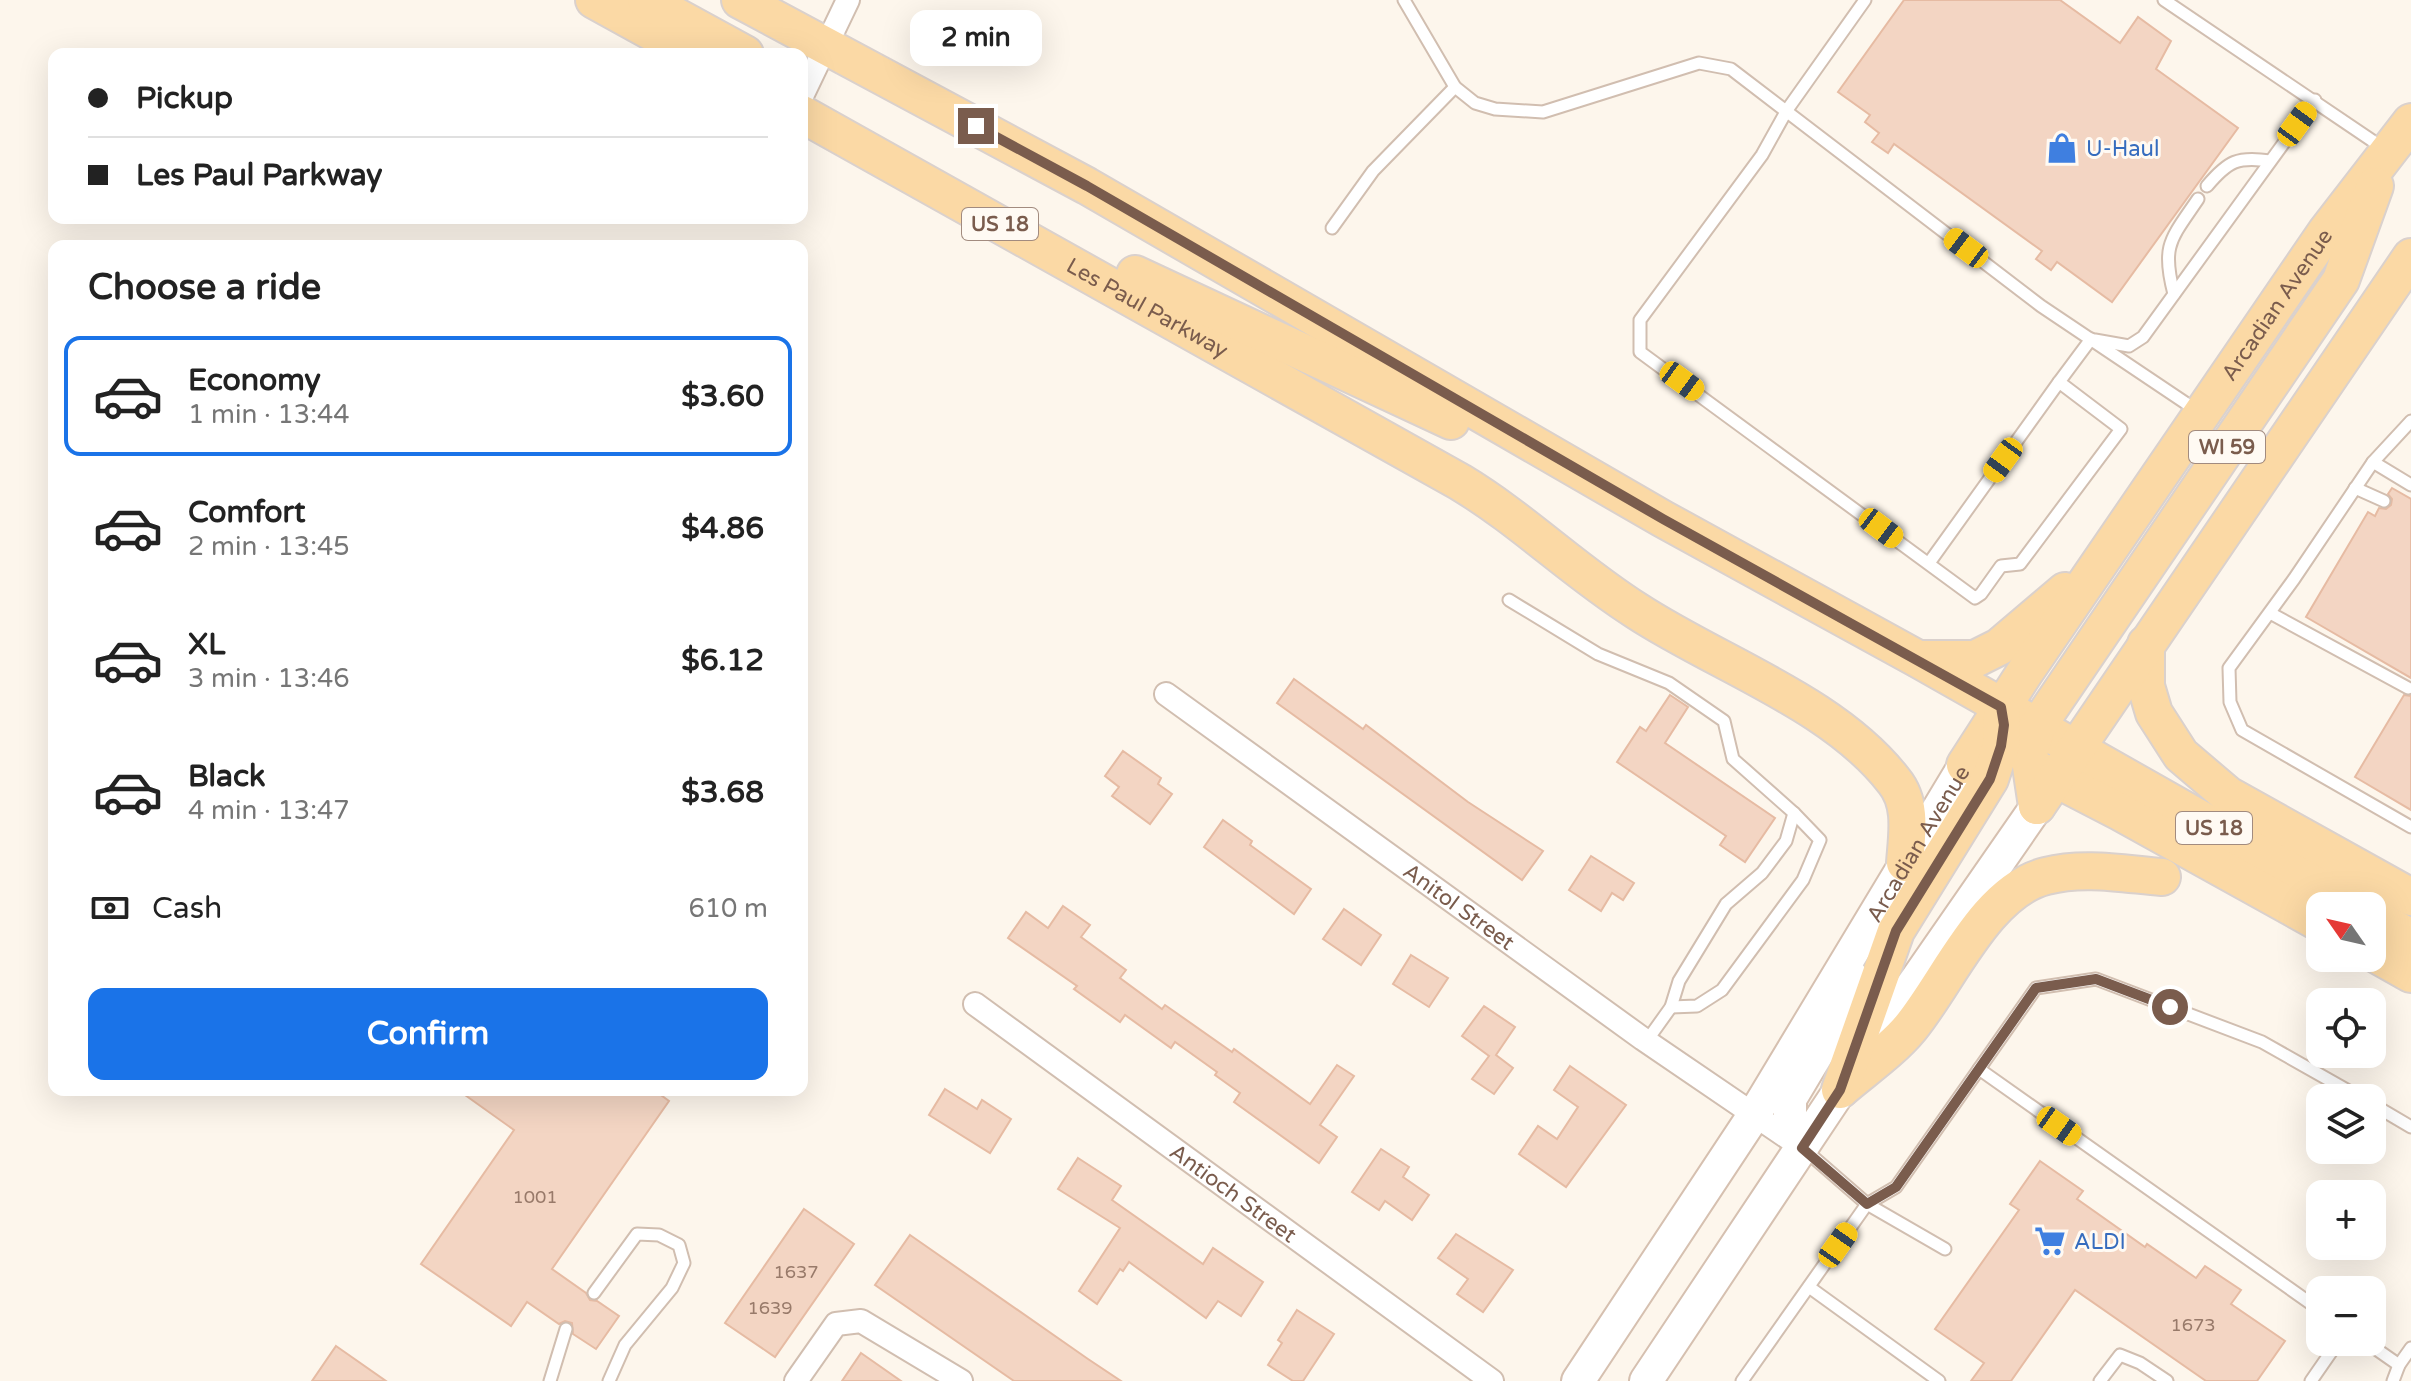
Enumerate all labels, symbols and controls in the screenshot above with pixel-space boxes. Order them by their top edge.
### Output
callout: 2 min [910,10,1042,66]
text: 2 min [941,22,1011,53]
text: Pickup [136,80,233,117]
car [2273,98,2321,150]
route end [958,108,994,144]
shop icon: U-Haul [2045,131,2079,165]
place label: U-Haul [2086,136,2159,162]
text: Les Paul Parkway [136,157,382,194]
road number: US 18 [962,208,1038,240]
car [1940,224,1992,272]
street label: Arcadian Avenue [2216,224,2338,386]
street label: Les Paul Parkway [1062,253,1233,364]
text: Choose a ride [88,266,321,309]
car [1656,357,1708,405]
icon: car [92,360,164,432]
text: Economy [188,362,321,399]
text: $3.60 [681,378,764,415]
text: 1 min · 13:44 [188,399,350,430]
road number: WI 59 [2189,431,2265,463]
car [1979,434,2027,486]
icon: car [92,492,164,564]
text: Comfort [188,494,306,531]
car [1855,504,1907,552]
text: $4.86 [681,510,764,547]
text: 2 min · 13:45 [188,531,350,562]
icon: car [92,624,164,696]
text: XL [188,626,225,663]
text: $6.12 [681,642,764,679]
text: 3 min · 13:46 [188,663,350,694]
icon: car [92,756,164,828]
text: Black [188,758,265,795]
street label: Arcadian Avenue [1861,761,1976,927]
text: $3.68 [681,774,764,811]
text: 4 min · 13:47 [188,795,350,826]
road number: US 18 [2176,812,2252,844]
street label: Anitol Street [1398,858,1519,956]
icon: cash [88,886,132,930]
text: Cash [152,890,222,927]
north arrow [2306,892,2386,972]
map controls [2306,892,2386,1356]
text: 610 m [688,893,768,924]
button: Confirm [88,988,768,1080]
button: locate [2306,988,2386,1068]
route start [2152,989,2188,1025]
button: layers [2306,1084,2386,1164]
car [2032,1102,2086,1150]
street label: Antioch Street [1165,1139,1301,1248]
button: + [2306,1180,2386,1260]
house number: 1001 [512,1186,558,1208]
car [1814,1218,1862,1272]
supermarket icon: ALDI [2033,1224,2067,1258]
place label: ALDI [2074,1229,2126,1255]
house number: 1637 [773,1261,819,1283]
button: − [2306,1276,2386,1356]
house number: 1639 [747,1297,793,1319]
house number: 1673 [2170,1314,2216,1336]

